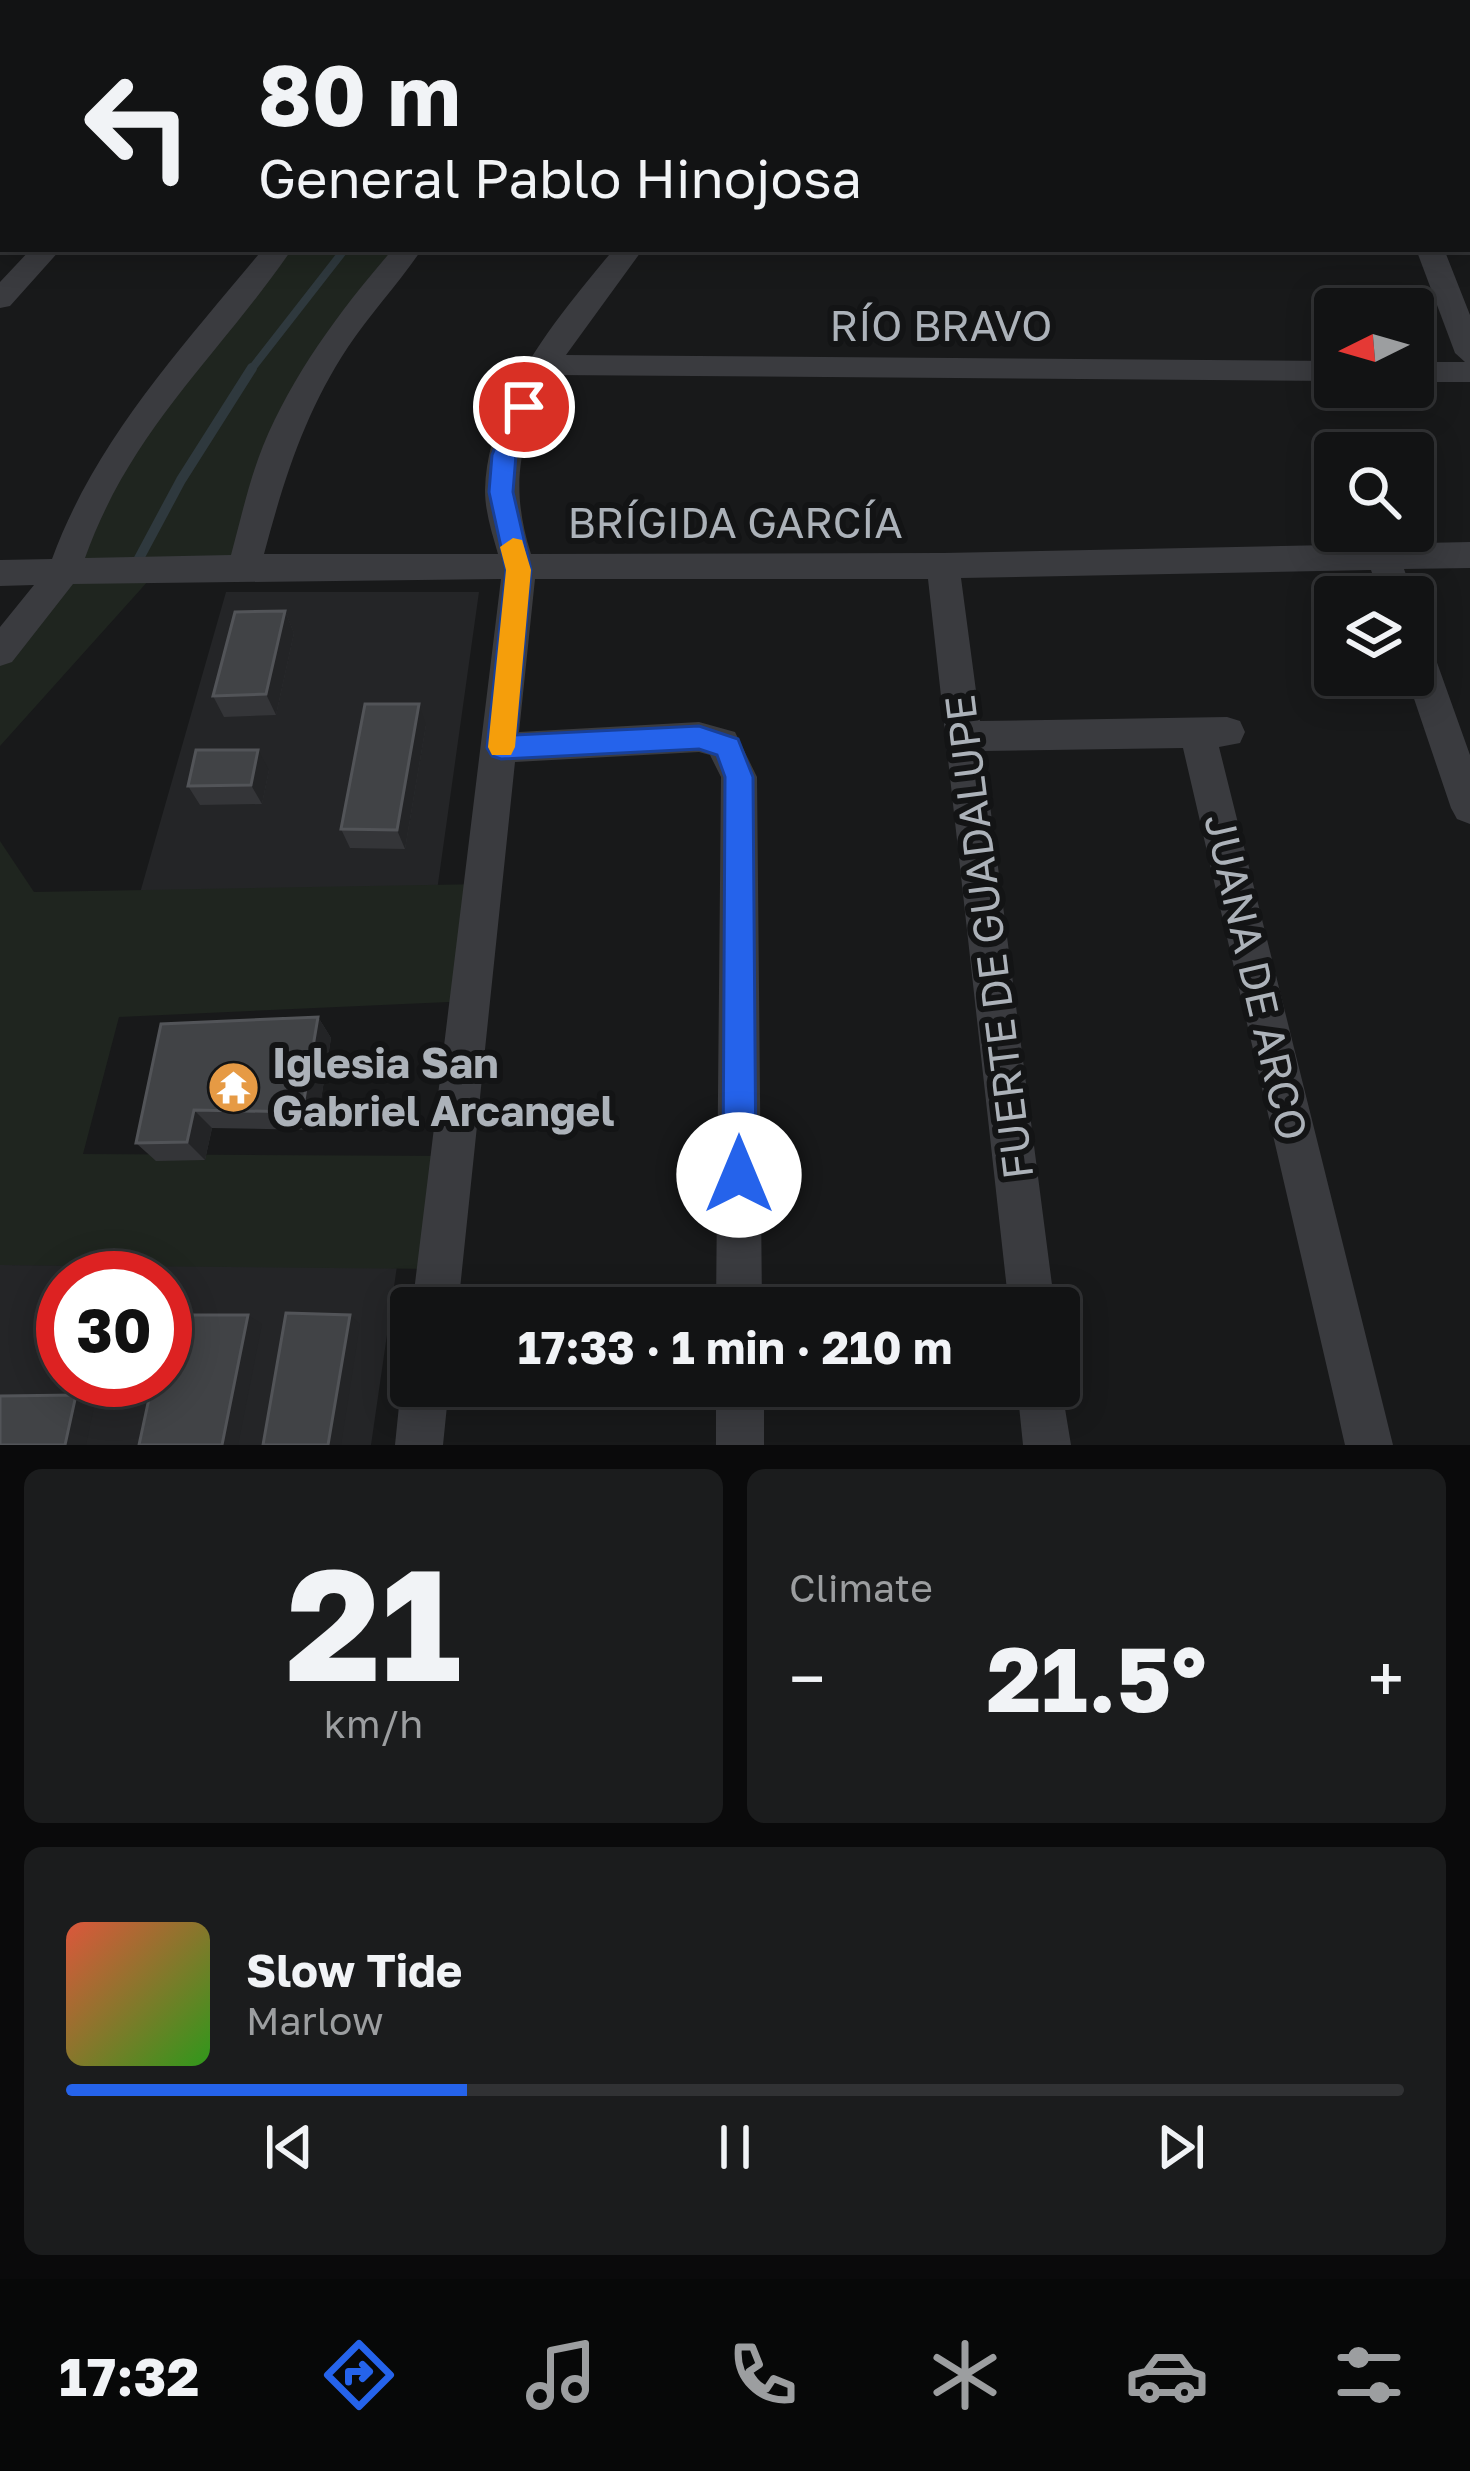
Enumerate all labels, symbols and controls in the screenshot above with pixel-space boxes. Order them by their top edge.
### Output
text: 80 m [258,44,461,144]
icon: left [60,48,216,204]
text: General Pablo Hinojosa [258,145,862,210]
north arrow [1314,288,1434,408]
map controls [1314,288,1434,696]
street label: RÍO BRAVO [830,300,1052,350]
pin [473,356,575,458]
icon: arrive [491,374,557,440]
button: search [1314,432,1434,552]
street label: BRÍGIDA GARCÍA [567,497,903,547]
button: layers [1314,576,1434,696]
street label: FUERTE DE GUADALUPE [933,692,1043,1182]
street label: JUANA DE ARCO [1195,809,1319,1145]
place label: Iglesia San Gabriel Arcangel [272,1037,614,1135]
temple icon: Iglesia San Gabriel Arcangel [205,1059,261,1115]
position arrow [676,1112,802,1238]
speed limit sign: 30 [36,1251,192,1407]
text: 17:33 · 1 min · 210 m [518,1320,952,1374]
text: 21 [286,1528,461,1715]
text: Climate [789,1564,933,1611]
text: 21.5° [986,1624,1207,1732]
text: − [789,1638,825,1718]
text: + [1368,1638,1404,1718]
text: km/h [324,1700,423,1747]
text: Slow Tide [246,1943,462,1997]
text: Marlow [246,1997,383,2044]
icon: previous [256,2114,322,2180]
icon: pause [702,2114,768,2180]
icon: next [1148,2114,1214,2180]
icon: directions [317,2333,401,2417]
icon: music [519,2333,603,2417]
icon: phone [721,2333,805,2417]
icon: climate [923,2333,1007,2417]
icon: car [1125,2333,1209,2417]
icon: filters [1327,2333,1411,2417]
text: 17:32 [59,2343,199,2408]

